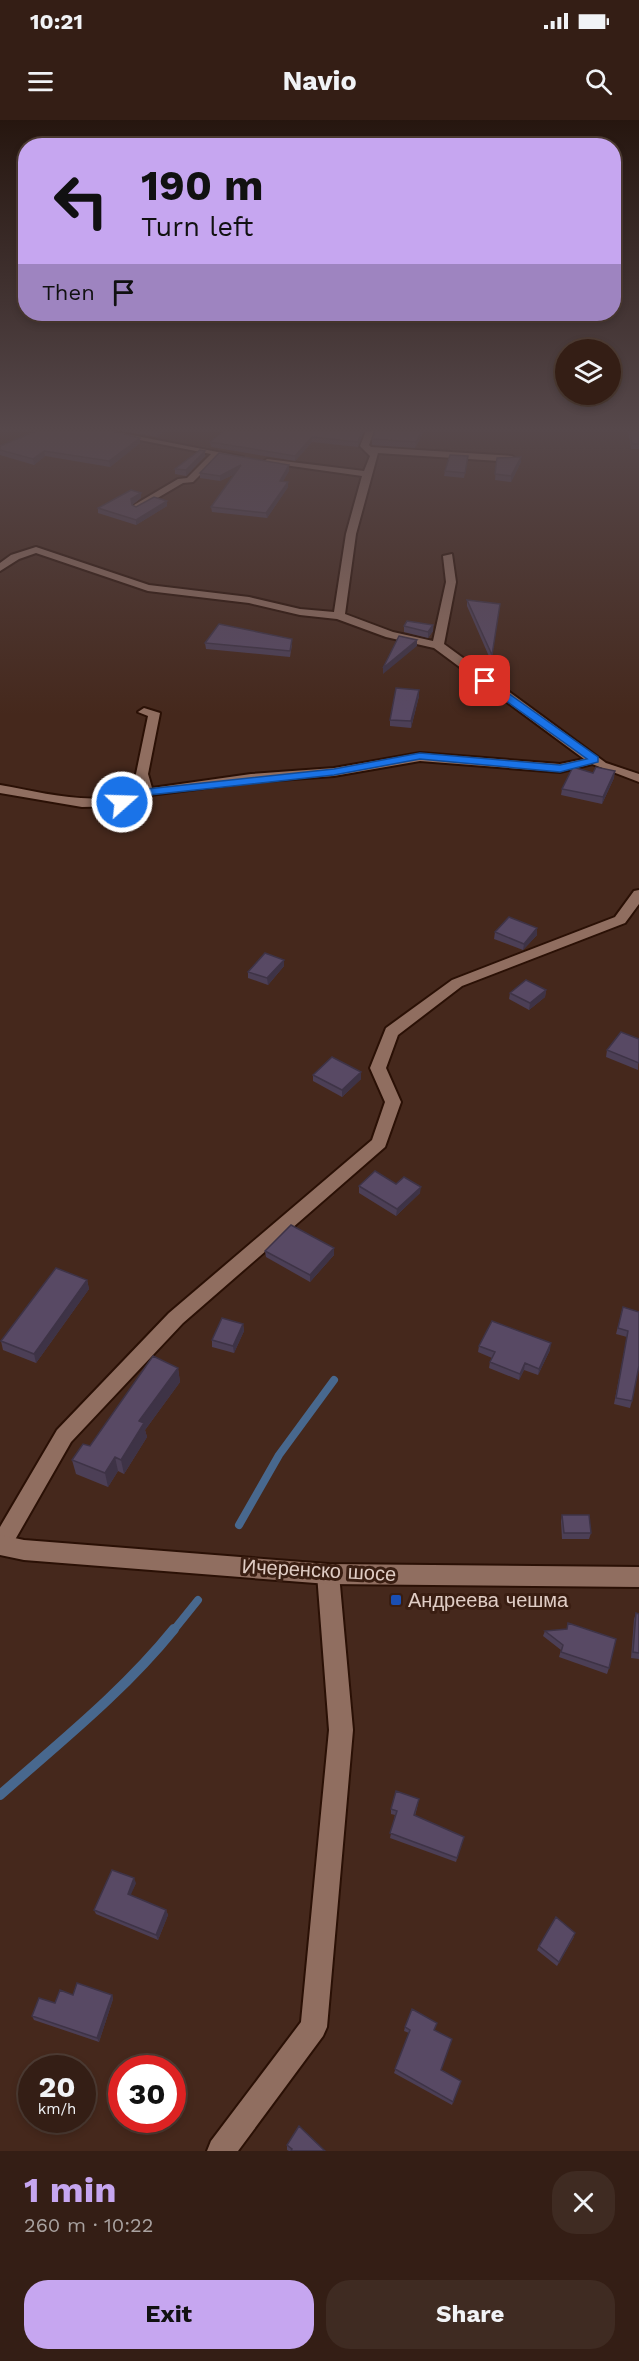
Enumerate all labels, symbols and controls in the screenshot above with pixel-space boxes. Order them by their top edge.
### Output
text: 10:21 [30,9,83,34]
icon: menu [24,65,57,98]
text: Navio [282,65,357,97]
icon: search [582,65,615,98]
text: 190 m [141,161,264,210]
icon: left [42,162,120,240]
text: Turn left [141,211,253,243]
icon: arrive [107,276,140,309]
text: Then [42,280,95,305]
map controls [555,339,621,405]
button: layers [555,339,621,405]
pin [459,655,510,706]
icon: arrive [468,664,501,697]
position arrow [90,770,154,834]
street label: Ичеренско шосе [241,1554,397,1586]
place label: Андреева чешма [408,1588,569,1612]
marker: Андреева чешма [389,1593,403,1607]
speed limit sign: 30 [108,2055,186,2133]
text: 20 [38,2069,76,2104]
text: km/h [38,2100,76,2118]
text: 1 min [24,2169,116,2211]
button: close [552,2171,615,2234]
text: 260 m · 10:22 [24,2213,153,2237]
button: Exit [24,2280,314,2349]
button: Share [326,2280,615,2349]

